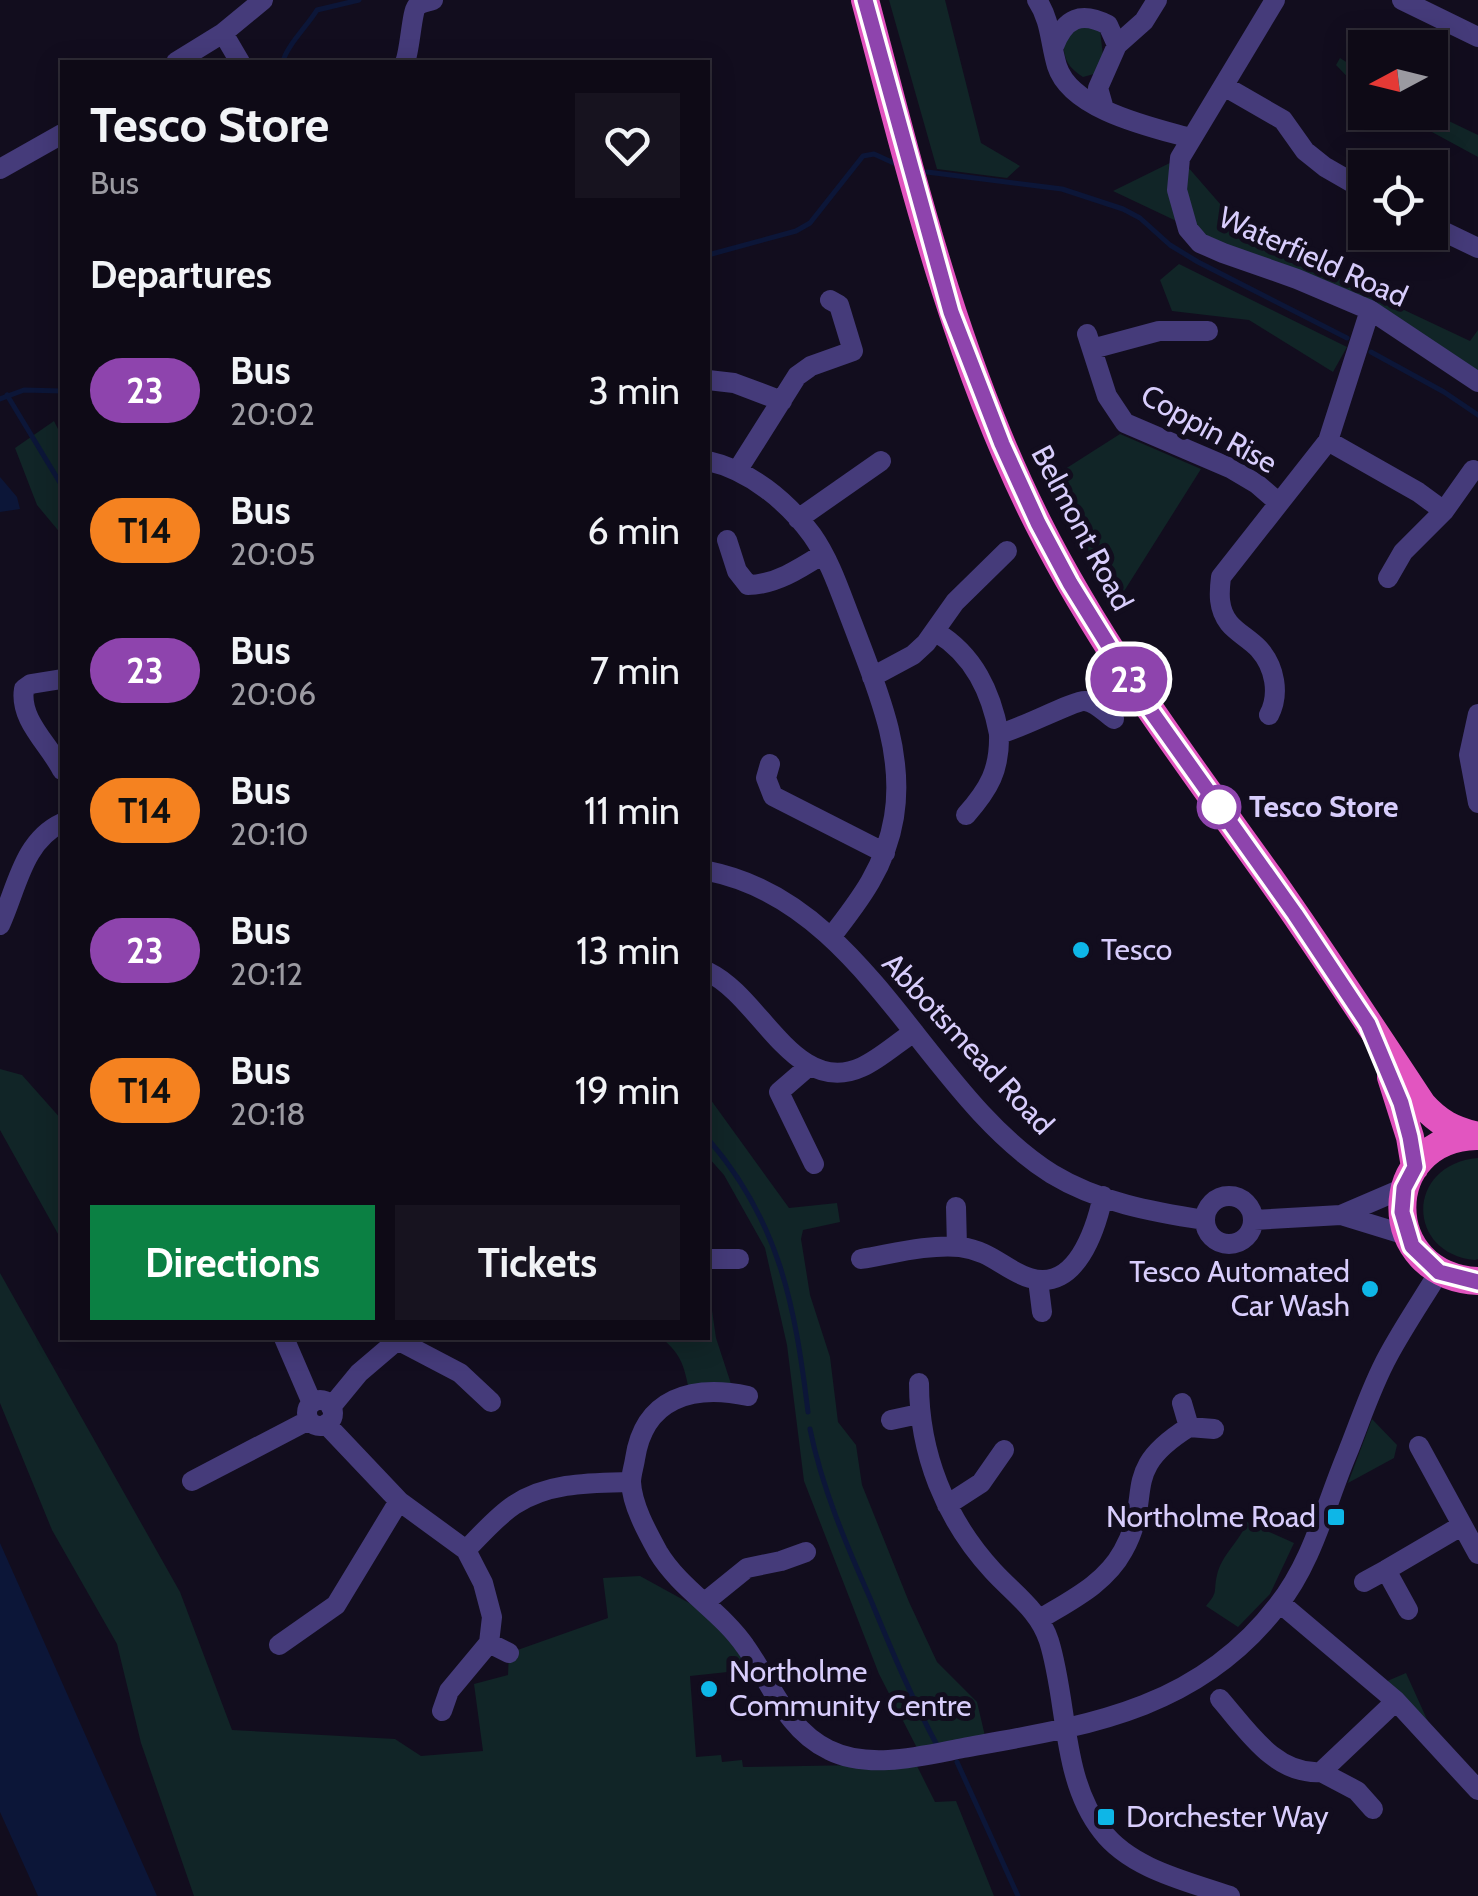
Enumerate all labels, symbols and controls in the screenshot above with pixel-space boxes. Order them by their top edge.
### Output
north arrow [1348,30,1448,130]
map controls [1348,30,1448,250]
button: heart [575,93,680,198]
text: Tesco Store [90,96,329,154]
button: locate [1348,150,1448,250]
text: Bus [90,163,139,202]
street label: Waterfield Road [1213,198,1414,315]
text: Departures [90,251,272,298]
text: Bus [230,347,291,394]
text: 3 min [588,367,680,414]
text: 23 [126,369,164,412]
street label: Coppin Rise [1135,376,1284,481]
text: 20:02 [230,394,315,433]
street label: Belmont Road [1023,439,1141,617]
text: Bus [230,487,291,534]
text: 6 min [587,507,680,554]
text: T14 [118,509,172,552]
text: 20:05 [230,534,315,573]
text: Bus [230,627,291,674]
line badge: 23 [1084,646,1174,712]
text: 7 min [590,647,680,694]
text: 23 [126,649,164,692]
text: 23 [1110,658,1148,701]
text: 20:06 [230,674,316,713]
text: Bus [230,767,291,814]
marker: Tesco Store [1198,786,1240,828]
text: 11 min [584,787,680,834]
place label: Tesco Store [1249,788,1399,825]
text: T14 [118,789,172,832]
text: 20:10 [230,814,309,853]
text: Bus [230,907,291,954]
text: 13 min [576,927,680,974]
text: 23 [126,929,164,972]
place label: Tesco [1101,931,1172,968]
marker: Tesco [1070,939,1092,961]
street label: Abbotsmead Road [875,945,1062,1142]
text: 20:12 [230,954,303,993]
text: Bus [230,1047,291,1094]
text: 19 min [575,1067,680,1114]
text: T14 [118,1069,172,1112]
text: 20:18 [230,1094,306,1133]
button: Directions [90,1205,375,1320]
button: Tickets [395,1205,680,1320]
place label: Tesco Automated Car Wash [1129,1253,1350,1324]
marker: Tesco Automated Car Wash [1359,1278,1381,1300]
place label: Northolme Road [1106,1498,1316,1535]
marker: Northolme Road [1325,1506,1347,1528]
place label: Northolme Community Centre [729,1653,972,1724]
marker: Northolme Community Centre [698,1678,720,1700]
place label: Dorchester Way [1126,1798,1329,1835]
marker: Dorchester Way [1095,1806,1117,1828]

